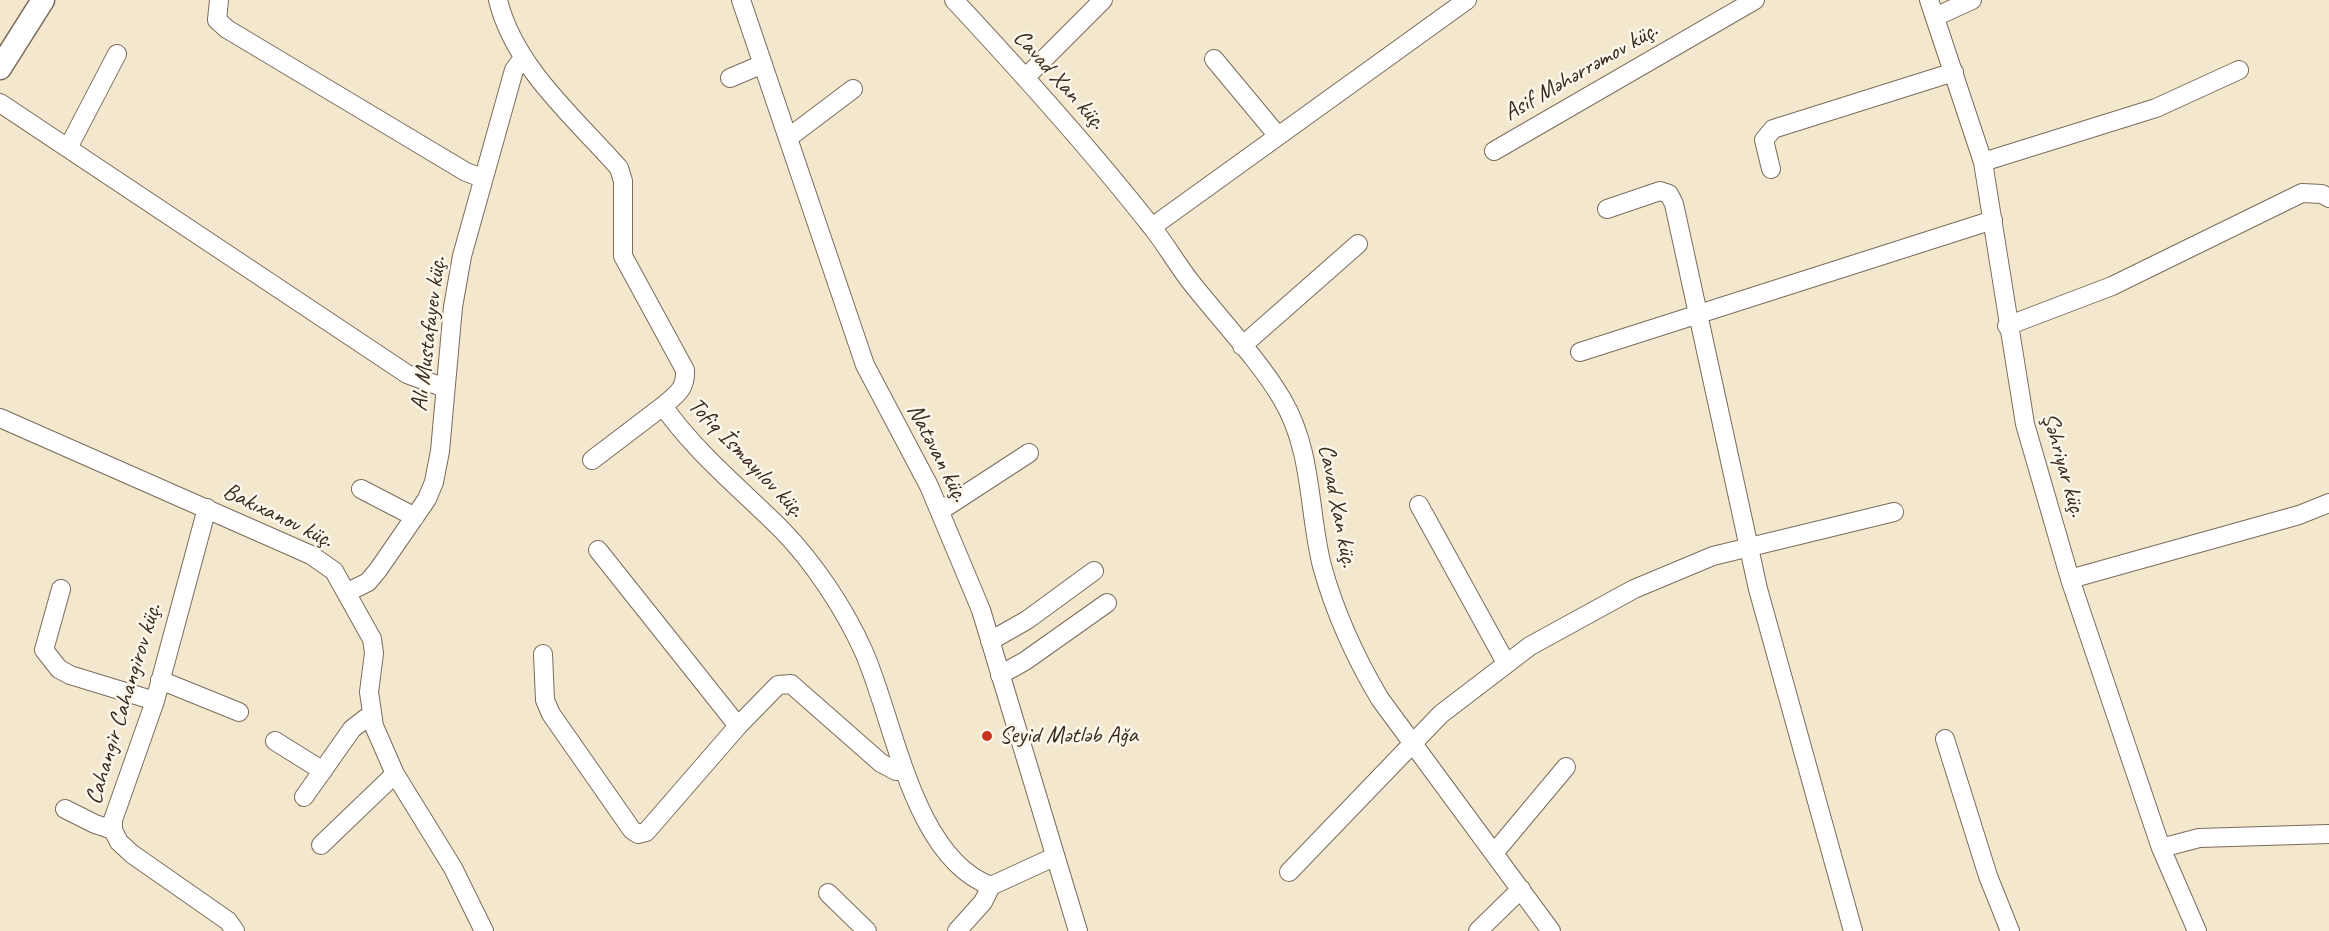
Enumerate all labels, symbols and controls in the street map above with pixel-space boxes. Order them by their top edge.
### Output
street label: Asif Məhərrəmov küç. [1499,16,1663,128]
street label: Cavad Xan küç. [1007,24,1111,136]
street label: Alı Mustafayev küç. [405,255,453,413]
street label: Tofiq İsmayılov küç. [681,392,811,524]
street label: Natəvan küç. [900,399,974,507]
street label: Şəhriyar küç. [2034,410,2092,520]
street label: Cavad Xan küç. [1311,442,1363,570]
street label: Bakıxanov küç. [218,477,338,555]
street label: Cahangir Cahangirov küç. [80,600,168,808]
place label: Seyid Mətləb Ağa [999,722,1138,750]
marker: Seyid Mətləb Ağa [980,729,994,743]

